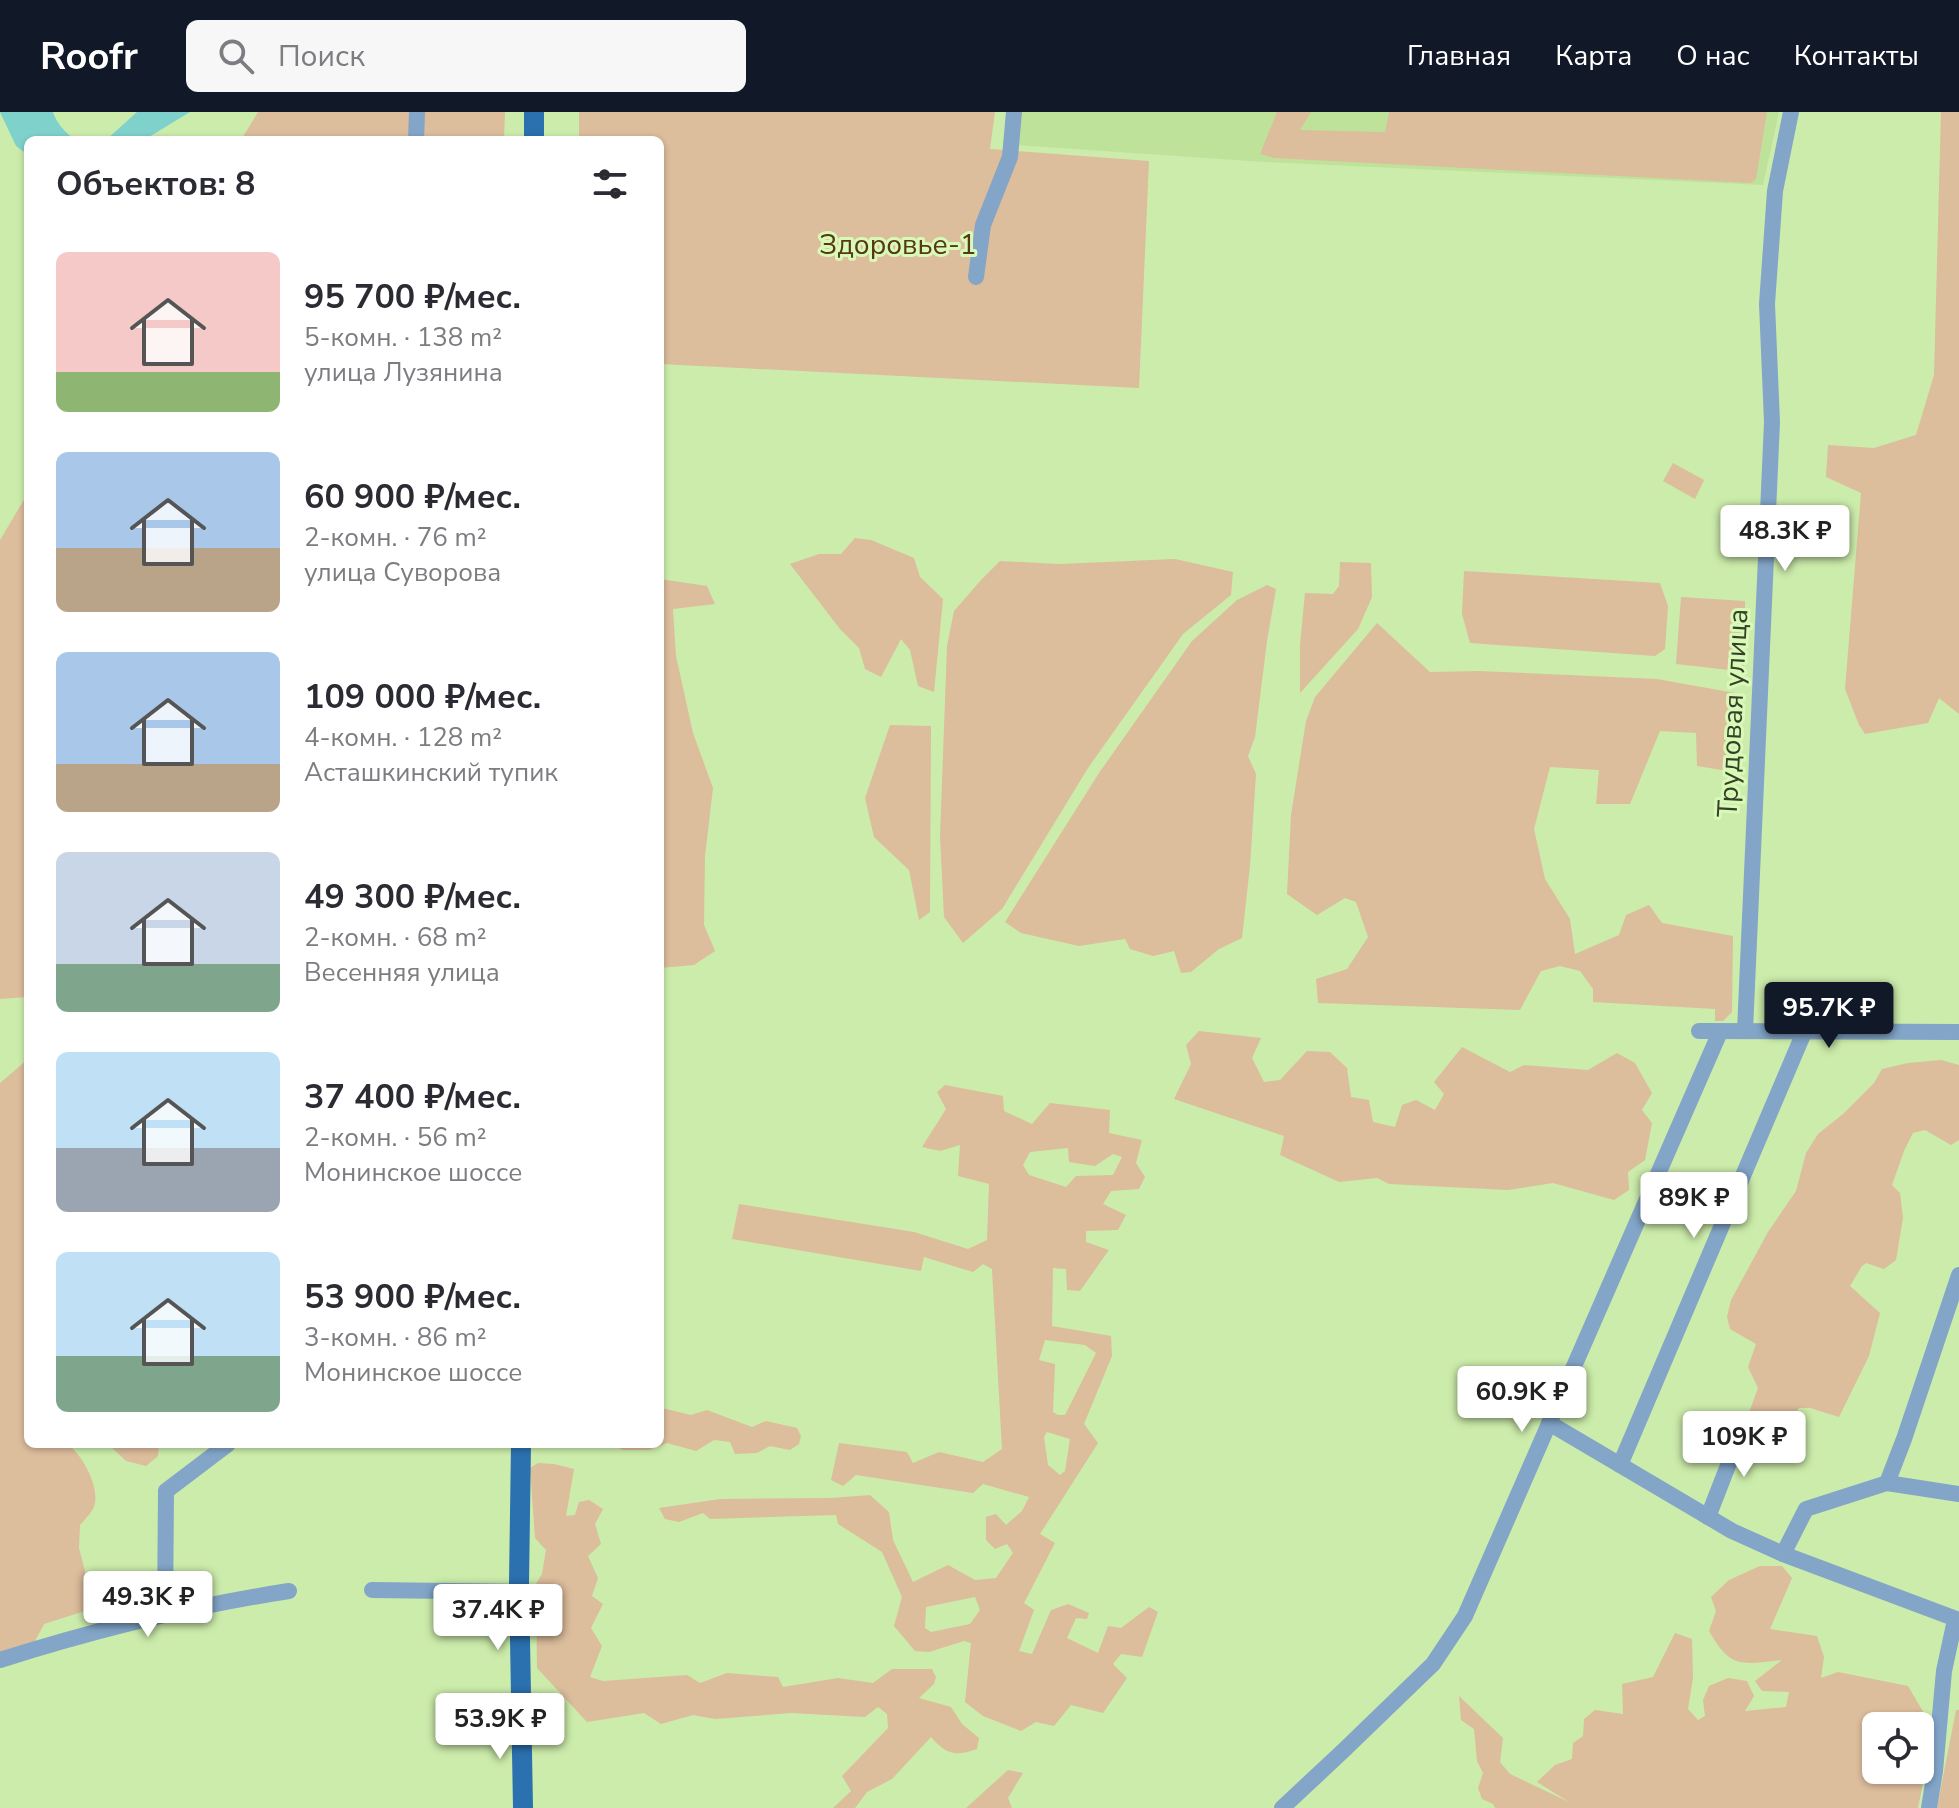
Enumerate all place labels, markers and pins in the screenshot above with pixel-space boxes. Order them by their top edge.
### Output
pin: 48.3K ₽ [1711,505,1859,573]
pin: 95.7K ₽ [1755,982,1903,1050]
pin: 89K ₽ [1638,1172,1750,1240]
pin: 60.9K ₽ [1448,1366,1596,1434]
pin: 109K ₽ [1679,1411,1809,1479]
pin: 49.3K ₽ [74,1571,222,1639]
pin: 37.4K ₽ [424,1584,572,1652]
pin: 53.9K ₽ [426,1693,574,1761]

